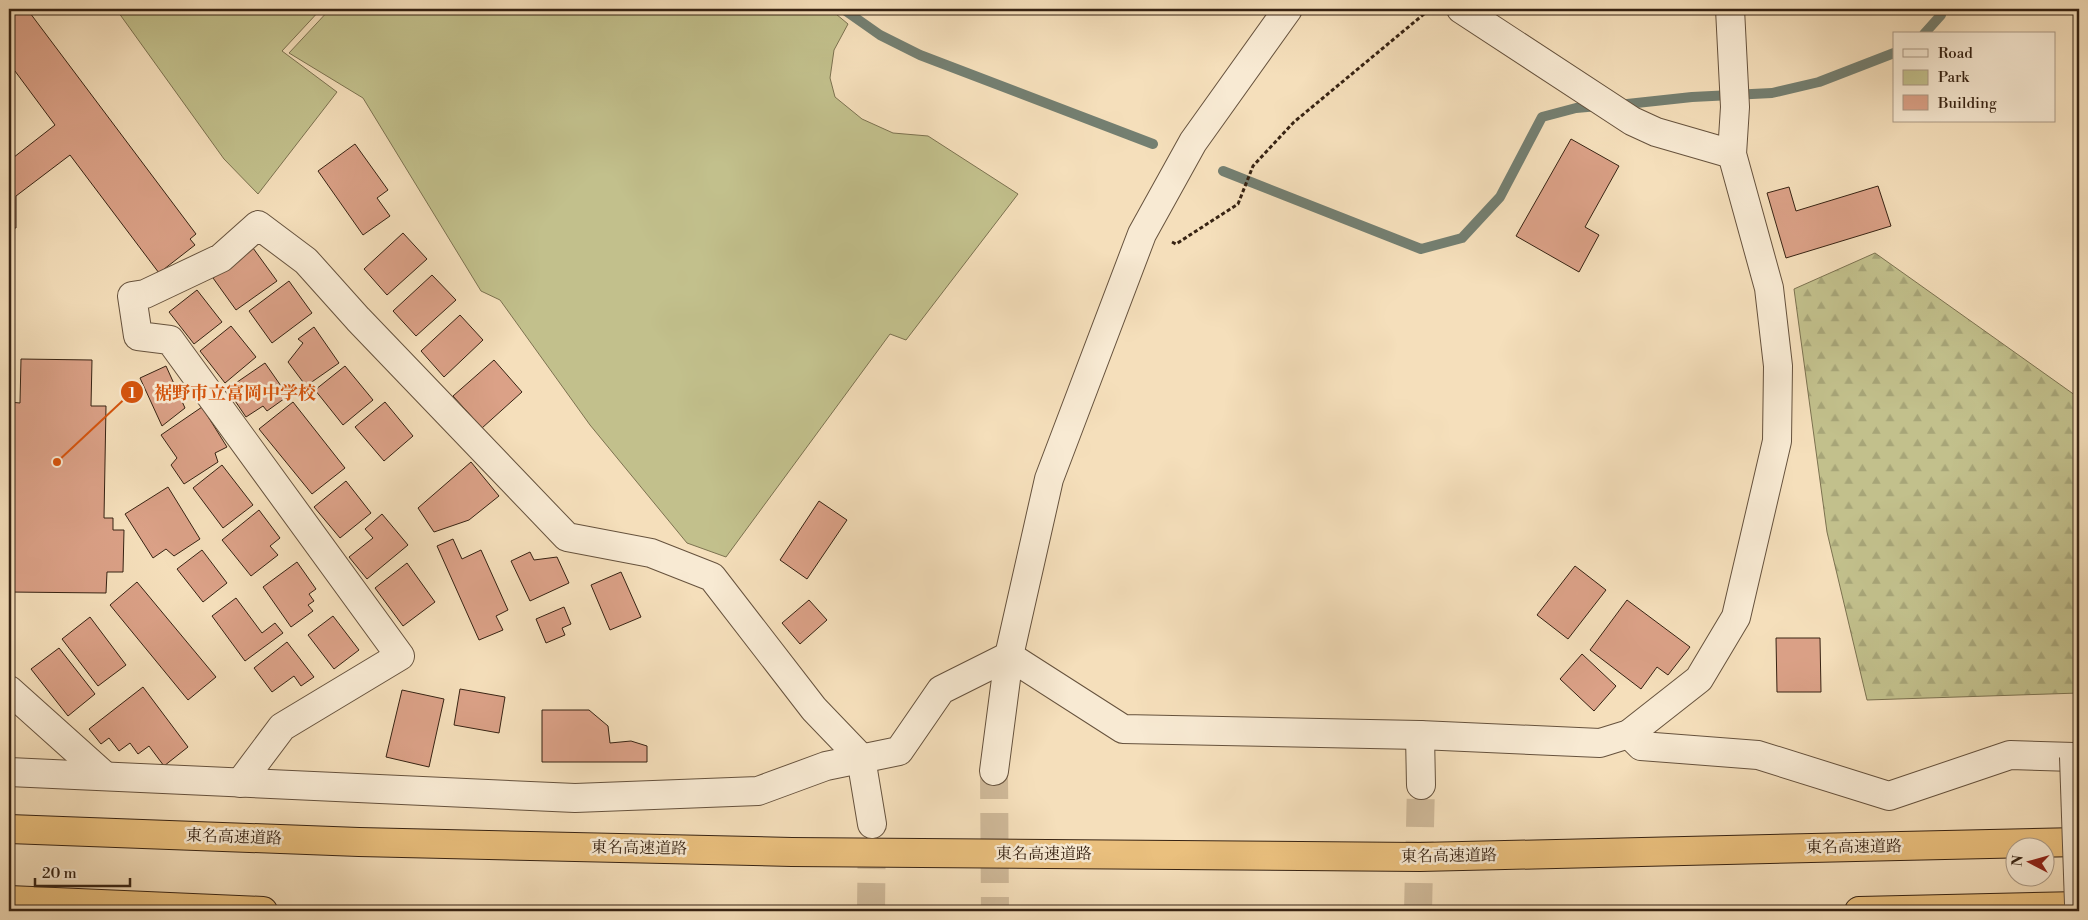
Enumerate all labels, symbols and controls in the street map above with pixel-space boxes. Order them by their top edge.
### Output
legend [1893,32,2056,122]
text: Road [1938,44,1973,63]
text: Park [1938,68,1970,87]
text: Building [1937,94,1997,113]
callout: 裾野市立富岡中学校 [119,376,326,409]
text: 裾野市立富岡中学校 [154,382,316,405]
text: 1 [128,384,136,403]
street label: 東名高速道路 [186,825,282,849]
street label: 東名高速道路 [1806,836,1902,858]
street label: 東名高速道路 [591,837,687,859]
north arrow [2006,838,2056,888]
street label: 東名高速道路 [996,844,1092,864]
street label: 東名高速道路 [1401,845,1497,867]
text: N [2009,854,2028,867]
scale bar [35,855,130,887]
text: 20 m [42,864,77,883]

